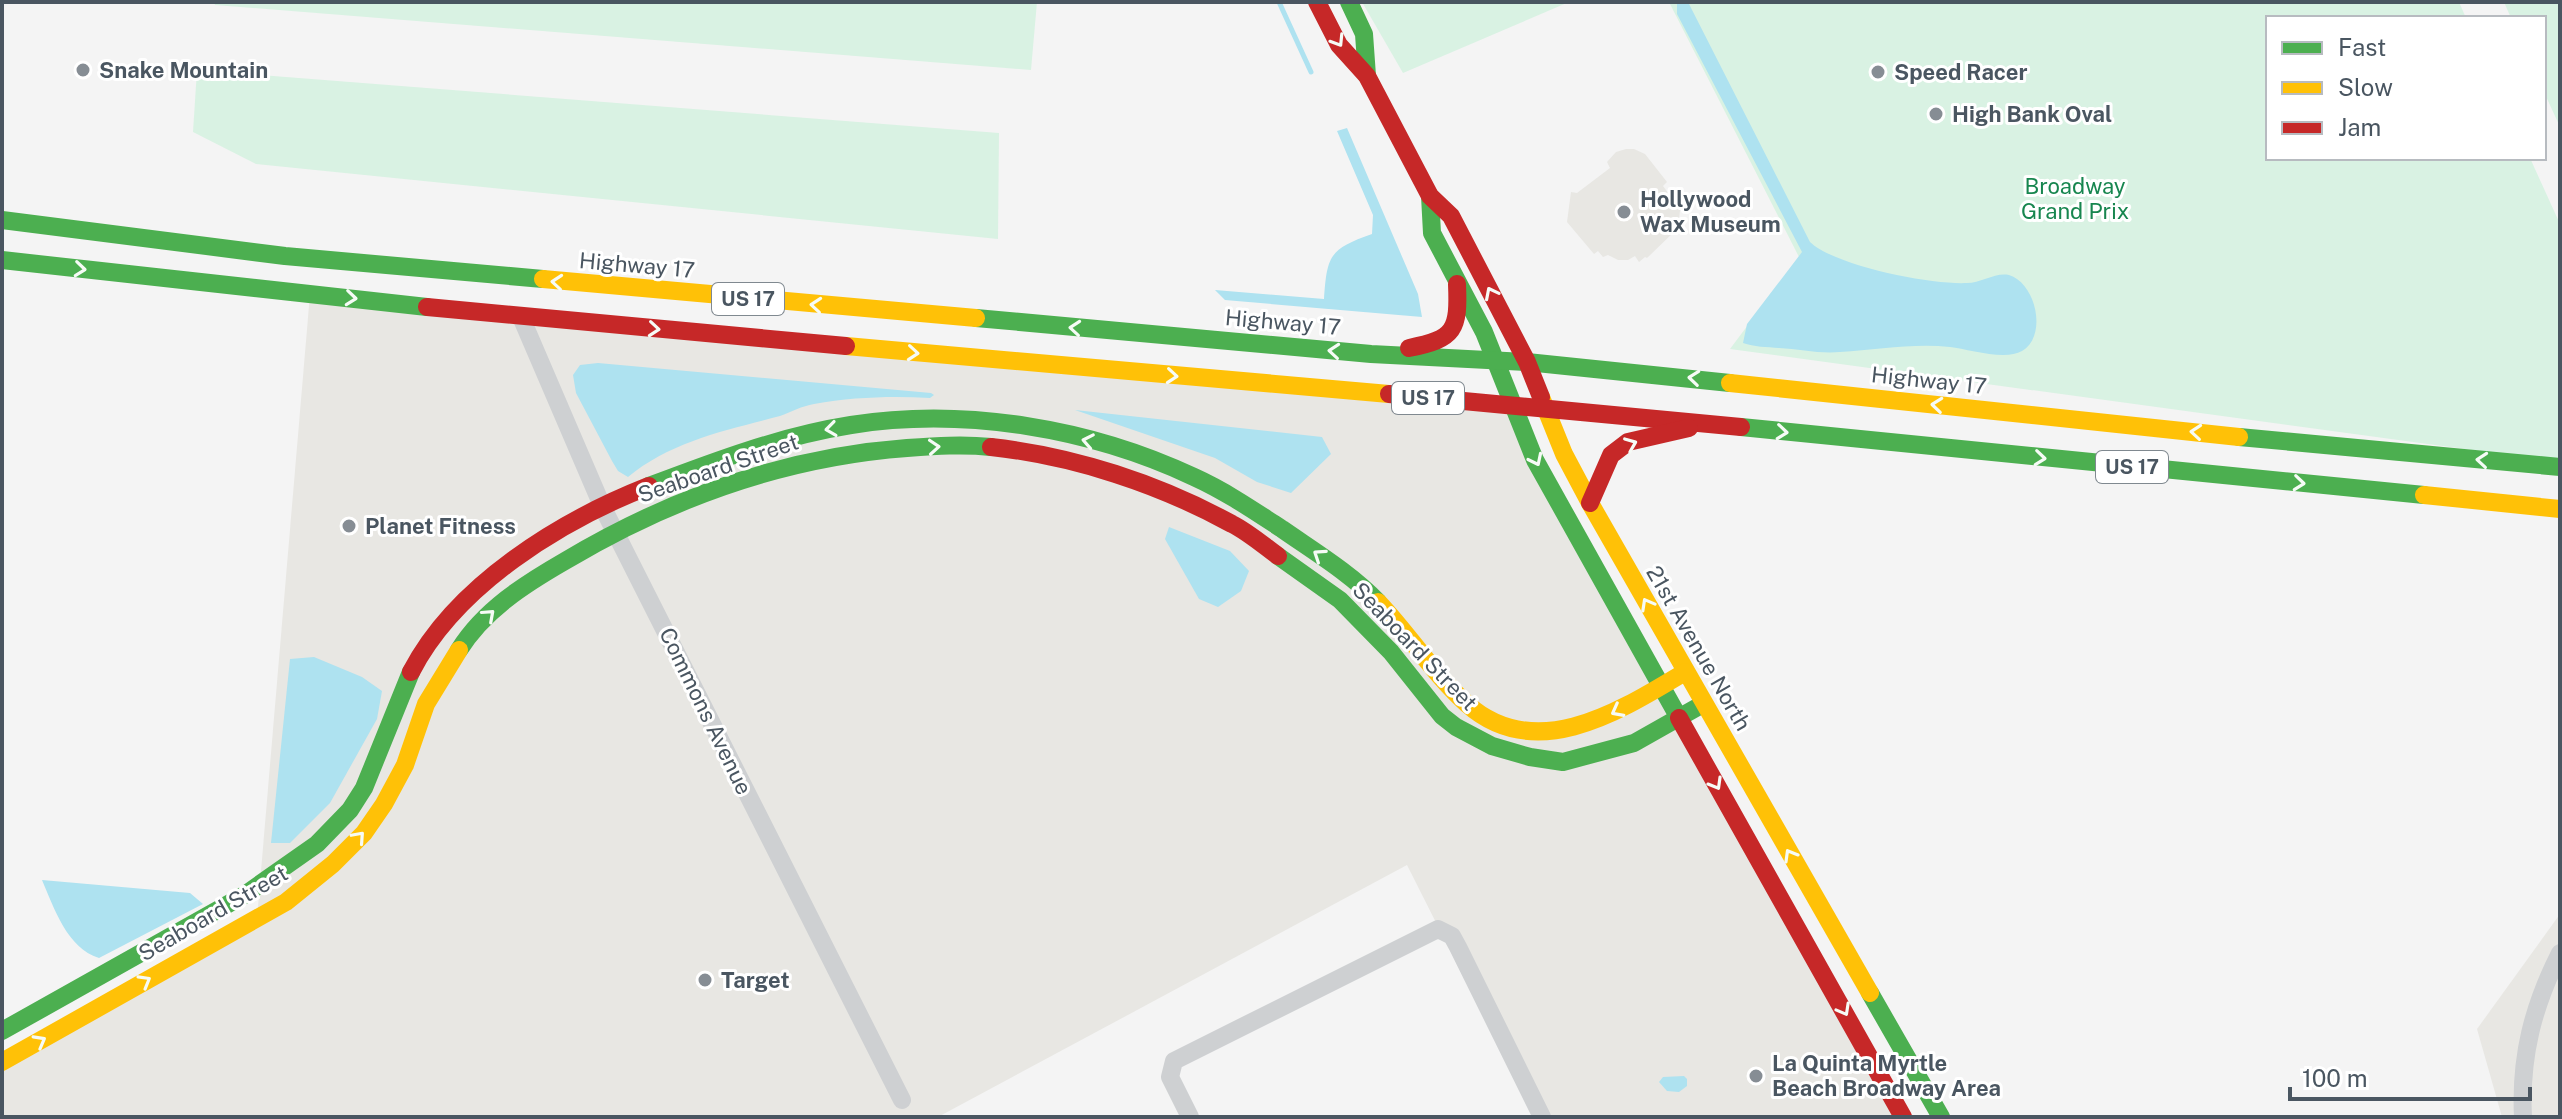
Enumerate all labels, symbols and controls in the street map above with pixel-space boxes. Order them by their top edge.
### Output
legend [2266,16,2546,160]
one-way arrow [1329,32,1344,47]
text: Fast [2338,33,2386,61]
place label: Snake Mountain [99,57,268,83]
place label: Speed Racer [1894,59,2028,85]
marker: Snake Mountain [74,61,92,79]
marker: Speed Racer [1869,63,1887,81]
text: Slow [2338,73,2393,101]
place label: High Bank Oval [1952,101,2112,127]
marker: High Bank Oval [1927,105,1945,123]
text: Jam [2338,113,2381,141]
park label: Broadway Grand Prix [2021,173,2129,224]
place label: Hollywood Wax Museum [1640,186,1781,237]
marker: Hollywood Wax Museum [1615,203,1633,221]
street label: Highway 17 [578,247,696,283]
one-way arrow [73,260,86,277]
one-way arrow [550,273,563,290]
road number: US 17 [712,283,784,315]
one-way arrow [1486,287,1501,301]
one-way arrow [345,290,358,307]
one-way arrow [809,296,822,313]
street label: Highway 17 [1224,304,1342,340]
one-way arrow [1068,320,1081,337]
one-way arrow [648,321,661,338]
one-way arrow [1327,343,1340,360]
one-way arrow [907,345,920,362]
street label: Highway 17 [1870,361,1988,399]
one-way arrow [1166,367,1179,384]
one-way arrow [1688,370,1701,387]
road number: US 17 [1392,382,1464,414]
one-way arrow [1930,396,1943,413]
one-way arrow [824,420,838,437]
one-way arrow [1776,423,1789,440]
one-way arrow [2189,424,2202,441]
street label: Seaboard Street [634,428,802,508]
one-way arrow [1082,433,1095,450]
one-way arrow [1624,437,1638,454]
one-way arrow [928,439,941,456]
one-way arrow [2034,449,2047,466]
one-way arrow [1526,451,1542,466]
road number: US 17 [2096,451,2168,483]
one-way arrow [2475,451,2488,468]
one-way arrow [2293,475,2306,492]
place label: Planet Fitness [365,513,516,539]
marker: Planet Fitness [340,517,358,535]
one-way arrow [1314,550,1328,565]
street label: 21st Avenue North [1641,561,1757,735]
street label: Seaboard Street [1347,577,1483,715]
one-way arrow [1641,598,1656,612]
one-way arrow [480,609,494,624]
street label: Commons Avenue [654,623,758,799]
one-way arrow [1610,701,1625,716]
one-way arrow [1706,775,1722,790]
one-way arrow [349,831,364,846]
one-way arrow [1784,849,1800,863]
street label: Seaboard Street [134,860,292,966]
place label: Target [721,967,790,993]
marker: Target [696,971,714,989]
one-way arrow [136,975,151,991]
one-way arrow [1834,1002,1850,1016]
one-way arrow [31,1035,46,1050]
place label: La Quinta Myrtle Beach Broadway Area [1772,1050,2001,1101]
scale bar [2290,1051,2530,1101]
text: 100 m [2302,1064,2368,1092]
marker: La Quinta Myrtle Beach Broadway Area [1747,1067,1765,1085]

